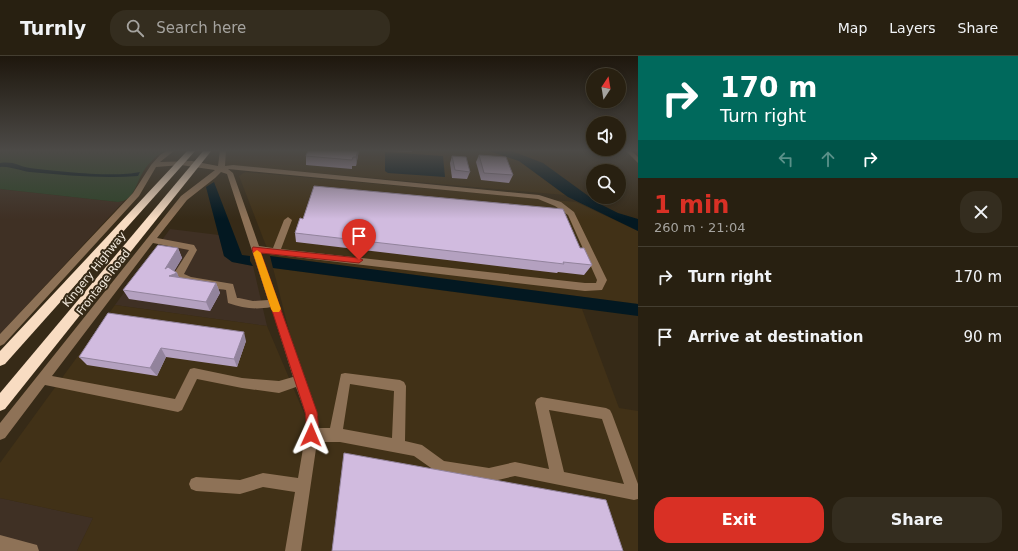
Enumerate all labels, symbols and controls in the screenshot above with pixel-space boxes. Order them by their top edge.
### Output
search box [110,10,390,46]
text: Turnly [20,17,86,39]
icon: search [124,17,146,39]
text: Search here [156,19,246,37]
text: Map [838,20,867,36]
text: Layers [889,20,936,36]
text: Share [958,20,998,36]
north arrow [586,68,626,108]
map controls [586,68,626,204]
text: 170 m [720,71,817,104]
icon: right [654,72,706,124]
text: Turn right [720,105,806,126]
button: sound [586,116,626,156]
icon: left [775,148,797,170]
icon: ahead [817,148,839,170]
icon: right [859,148,881,170]
button: search [586,164,626,204]
text: 1 min [654,191,729,219]
button: close [960,191,1002,233]
pin [342,219,376,260]
text: 260 m · 21:04 [654,220,745,235]
icon: arrive [348,225,370,247]
street label: Kingery Highway [60,229,129,310]
street label: Frontage Road [74,247,133,318]
icon: right [654,266,676,288]
text: Turn right [688,268,772,286]
text: 170 m [954,268,1002,286]
icon: arrive [654,326,676,348]
text: Arrive at destination [688,328,863,346]
text: 90 m [964,328,1002,346]
position arrow [290,414,332,456]
button: Exit [654,497,824,543]
button: Share [832,497,1002,543]

